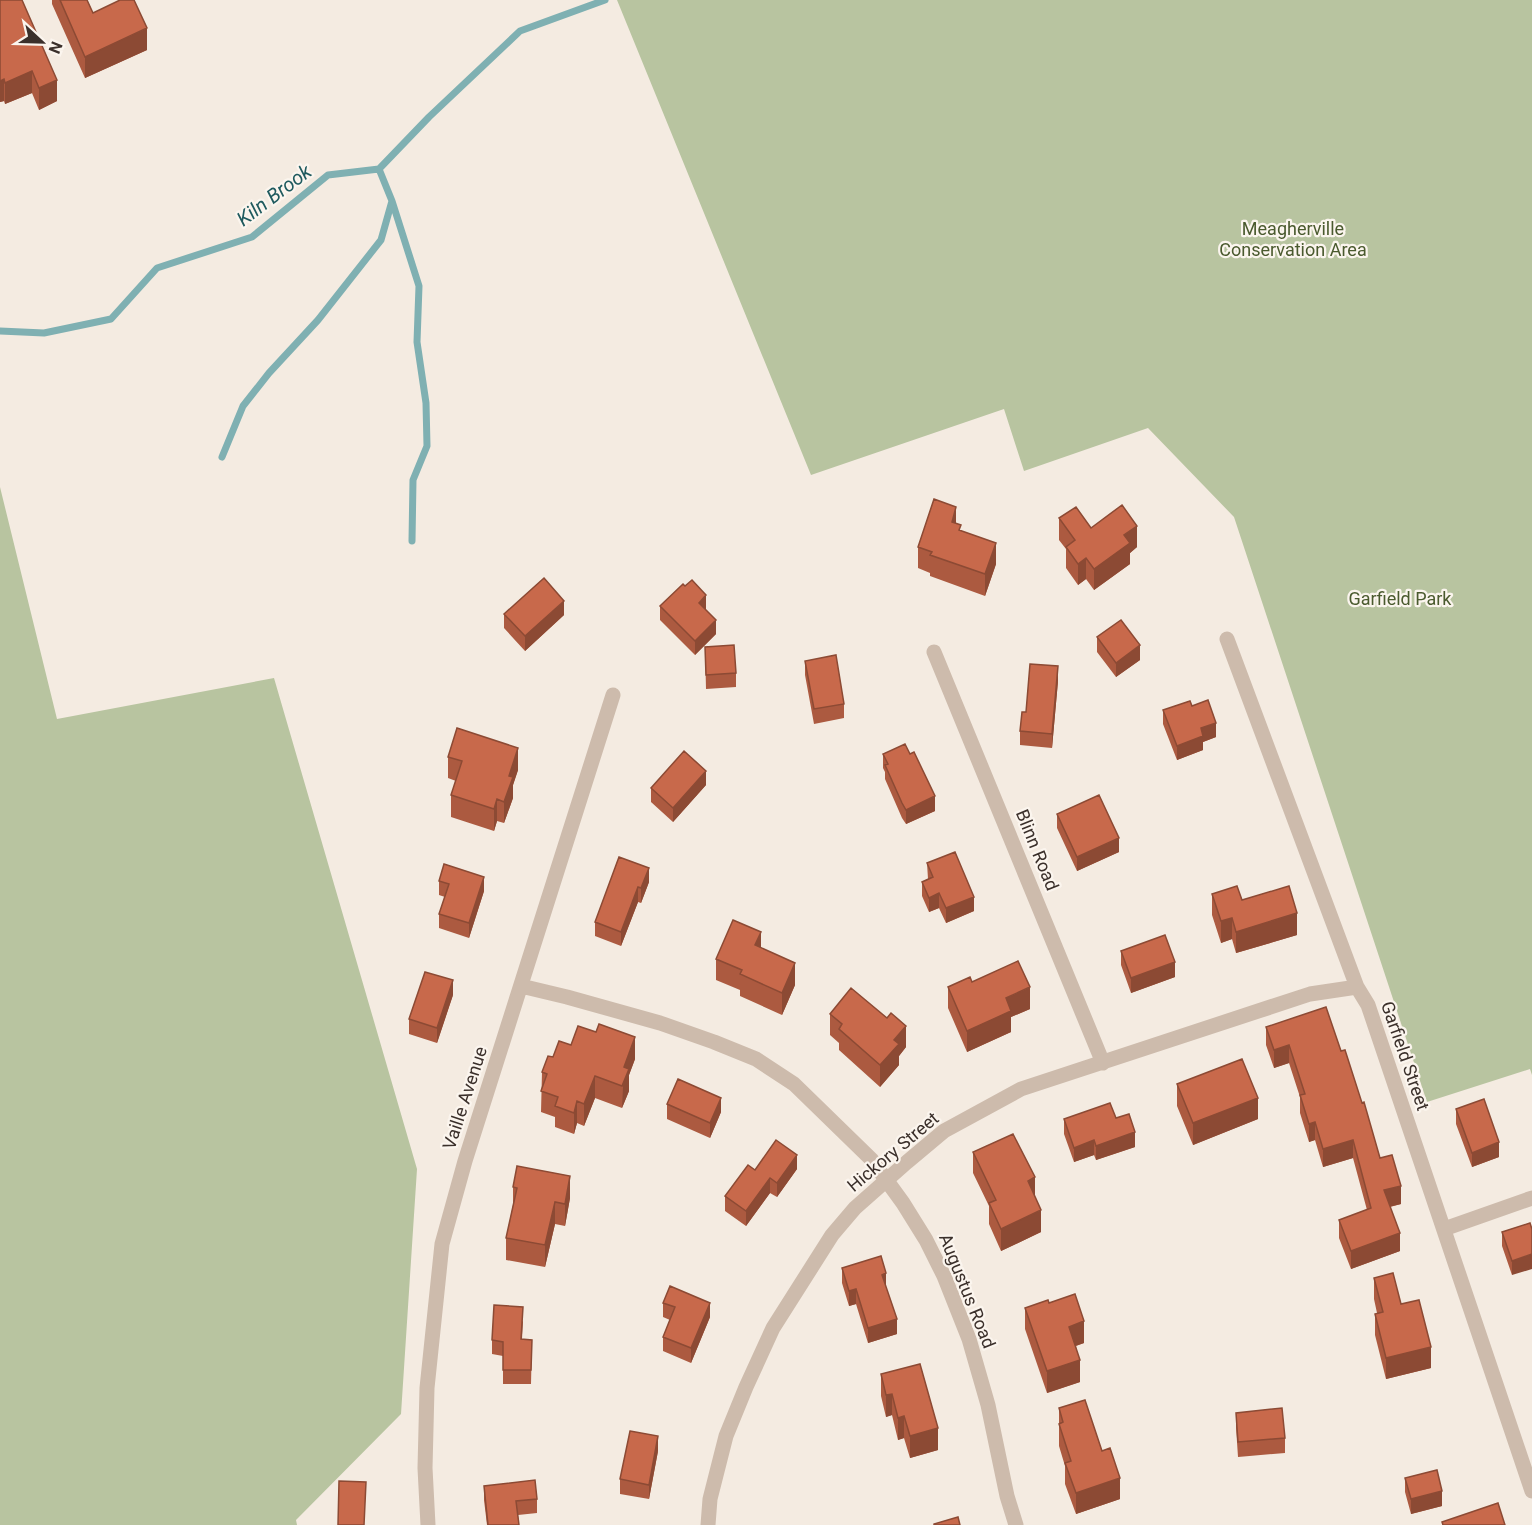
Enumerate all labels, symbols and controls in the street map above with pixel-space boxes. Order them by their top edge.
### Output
north arrow [12,12,72,72]
text: N [45,39,66,56]
water label: Kiln Brook [232,158,317,231]
park label: Meagherville Conservation Area [1219,218,1367,260]
park label: Garfield Park [1349,588,1452,609]
street label: Blinn Road [1012,806,1063,893]
street label: Garfield Street [1377,998,1434,1113]
street label: Vaille Avenue [438,1044,491,1152]
street label: Hickory Street [843,1107,943,1196]
street label: Augustus Road [935,1230,1000,1351]

